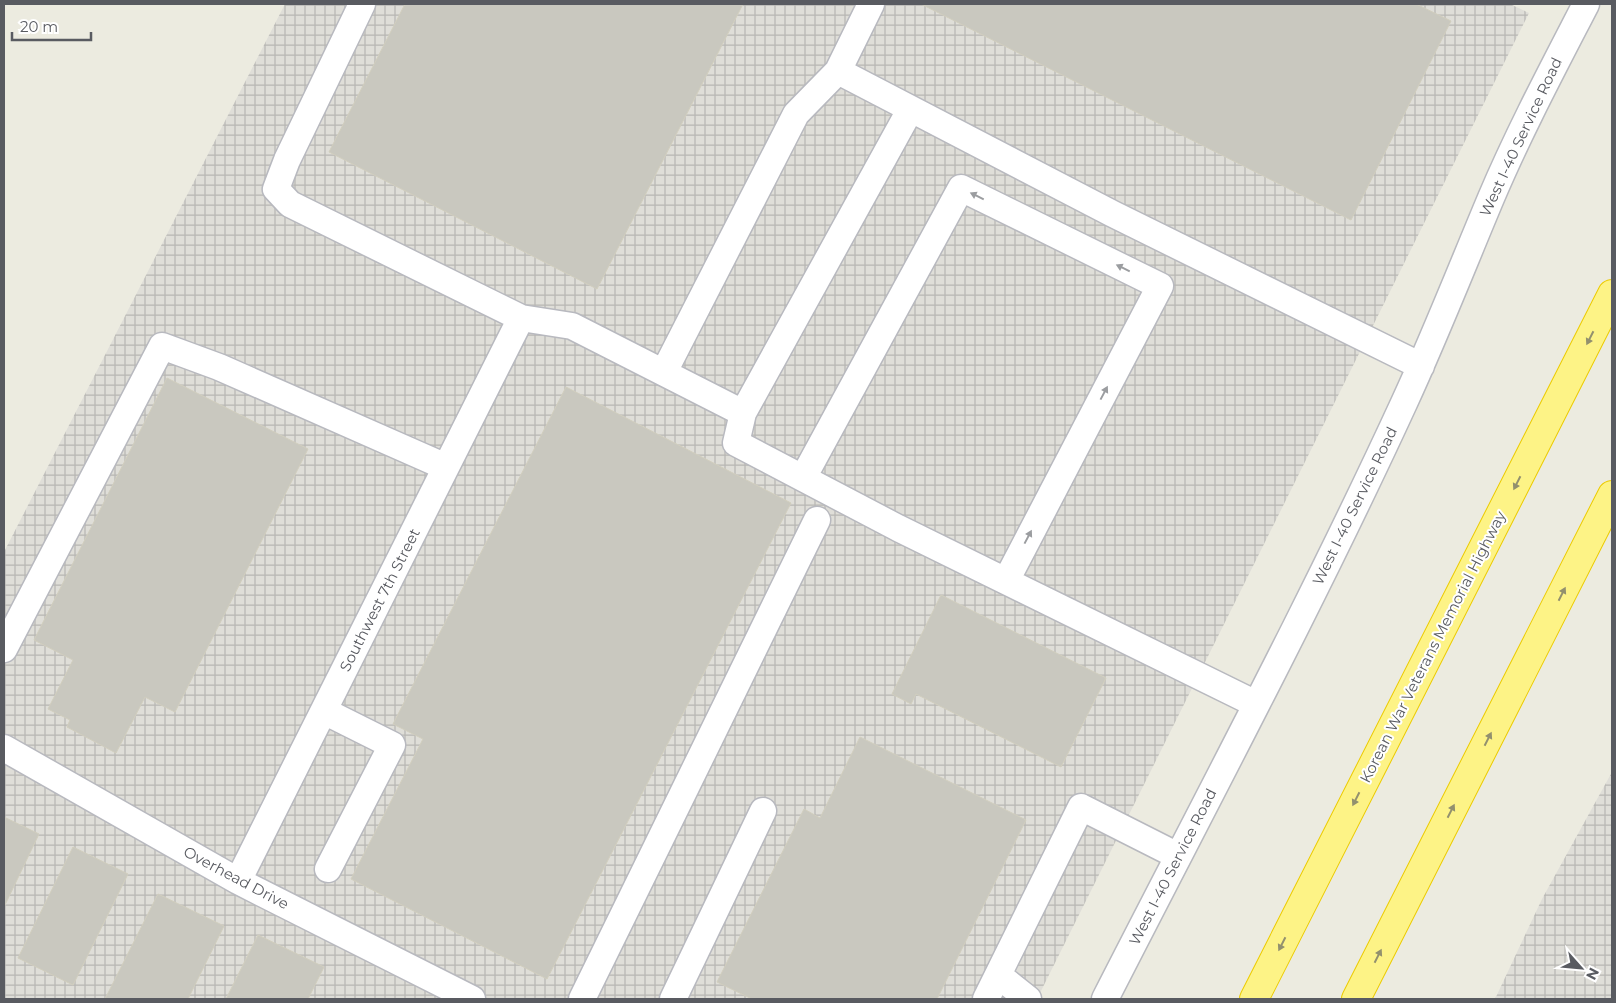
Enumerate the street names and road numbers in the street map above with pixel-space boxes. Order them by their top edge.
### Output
street label: West I-40 Service Road [1475,54,1566,219]
street label: West I-40 Service Road [1308,424,1401,588]
street label: Korean War Veterans Memorial Highway [1355,507,1510,786]
street label: Southwest 7th Street [335,525,424,675]
street label: West I-40 Service Road [1125,785,1220,948]
street label: Overhead Drive [180,842,292,913]

